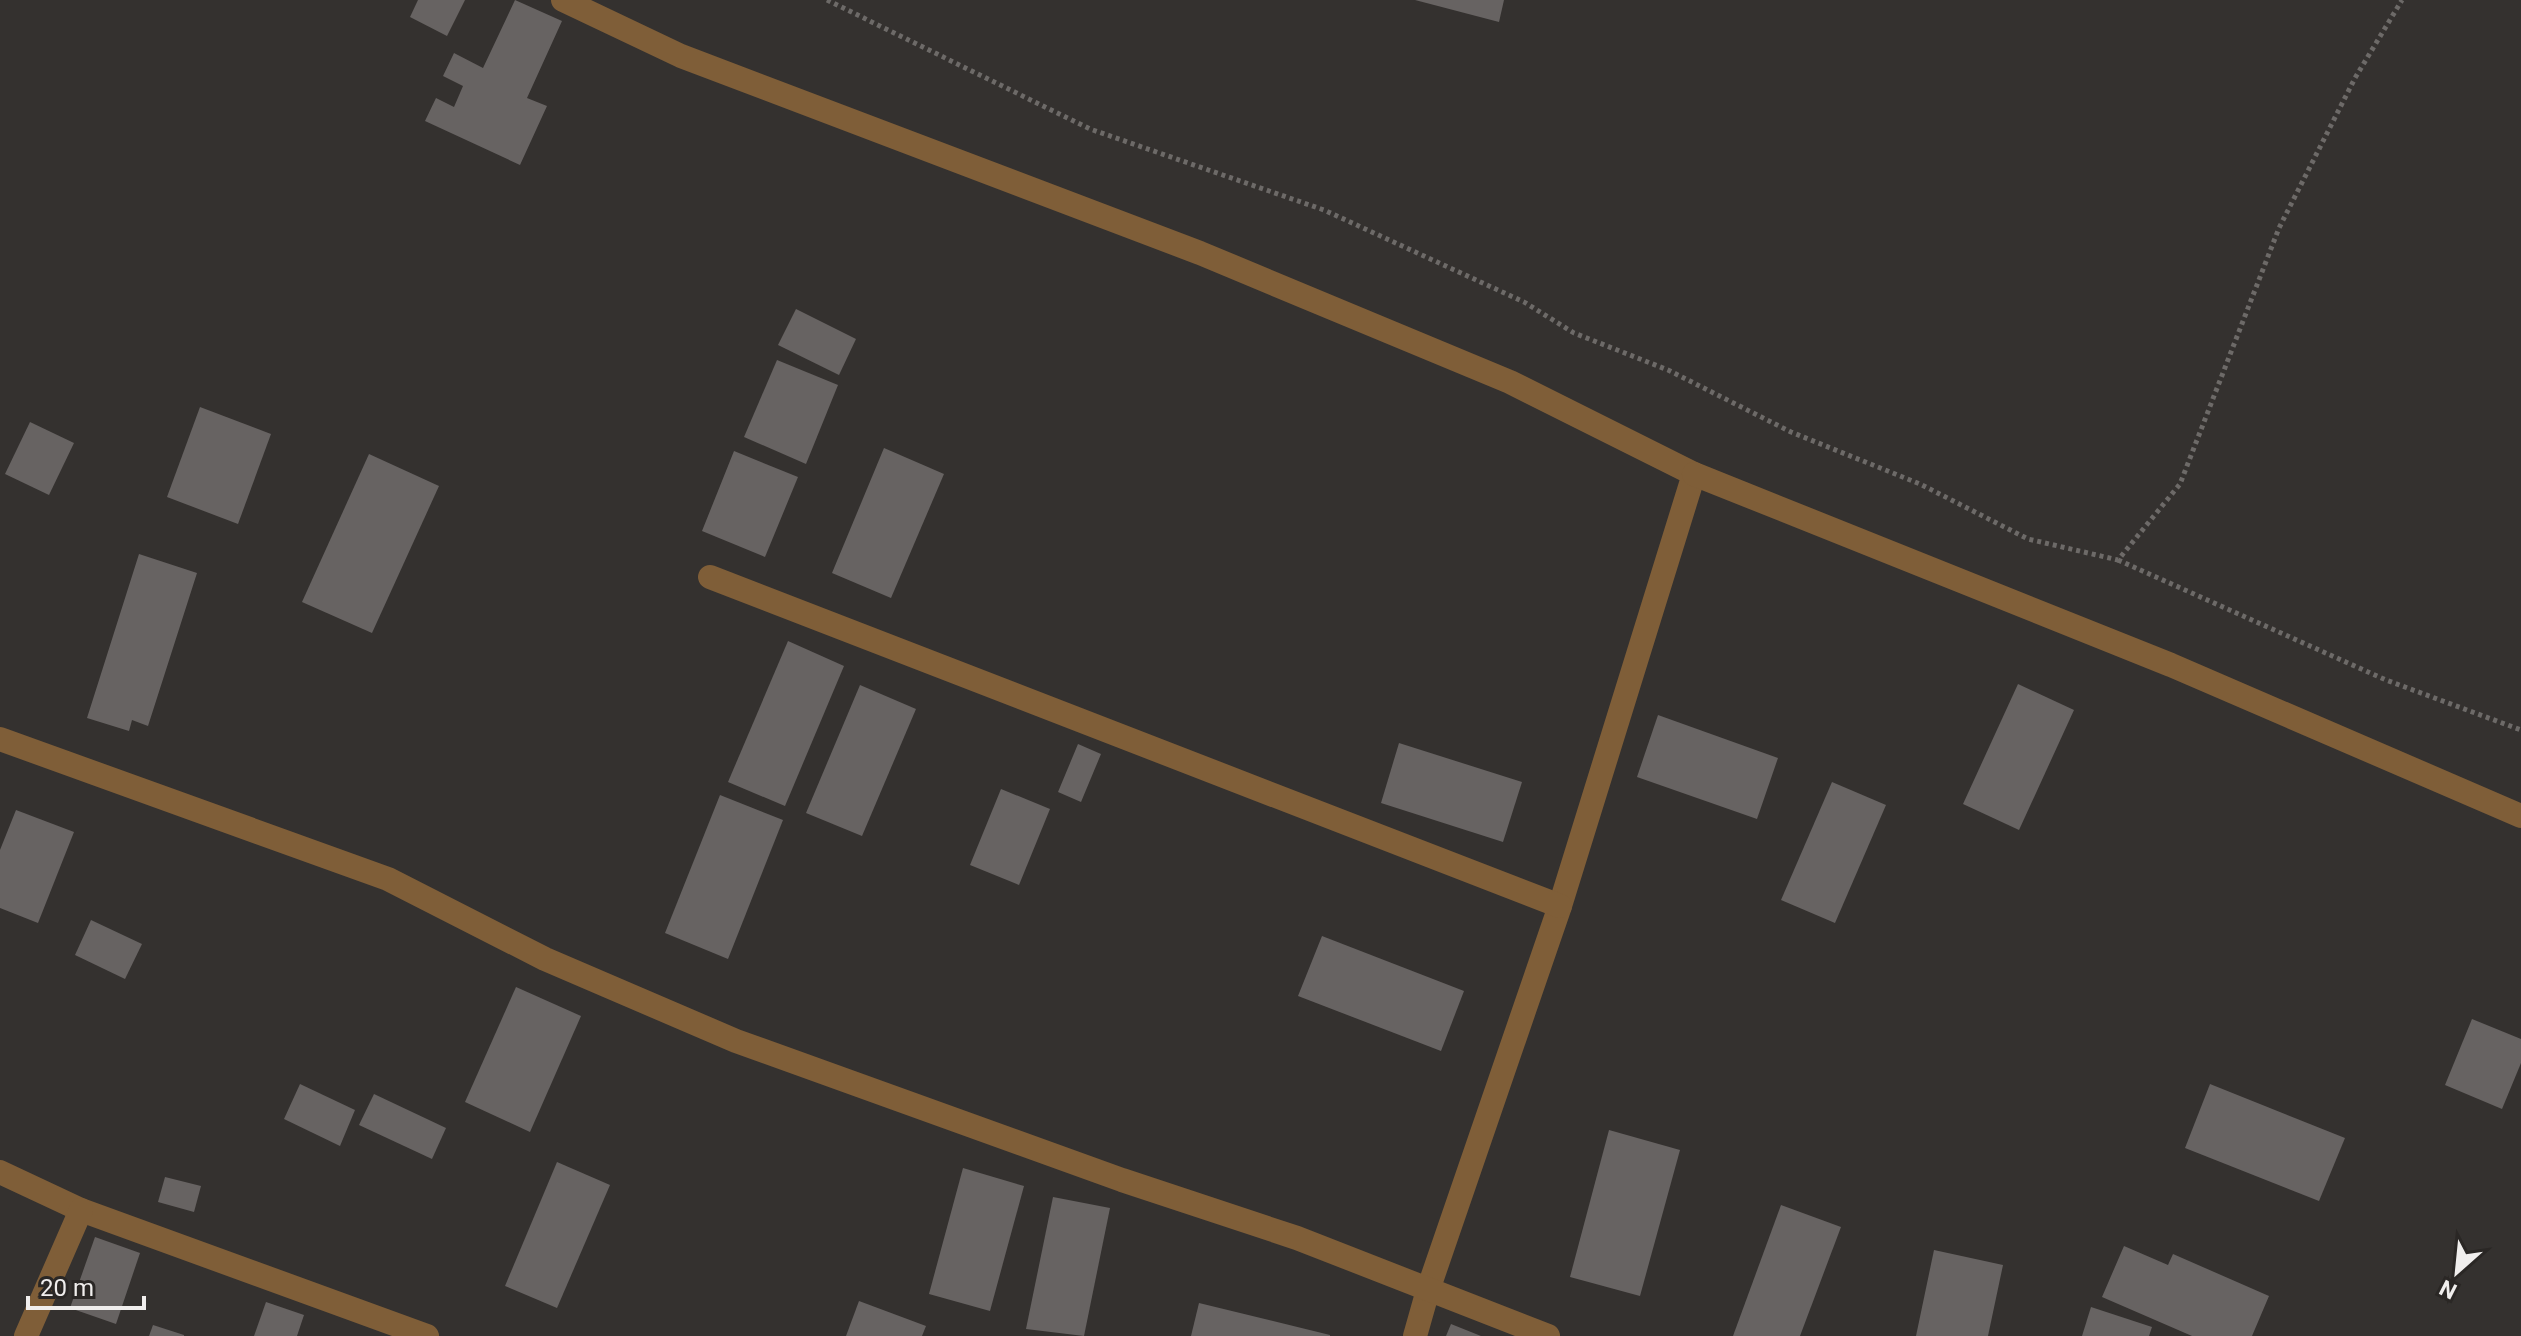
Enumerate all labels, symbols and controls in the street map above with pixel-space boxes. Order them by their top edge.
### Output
north arrow [2417,1232,2497,1312]
scale bar [28,1260,144,1310]
text: 20 m [40,1274,94,1302]
text: N [2436,1275,2461,1304]

